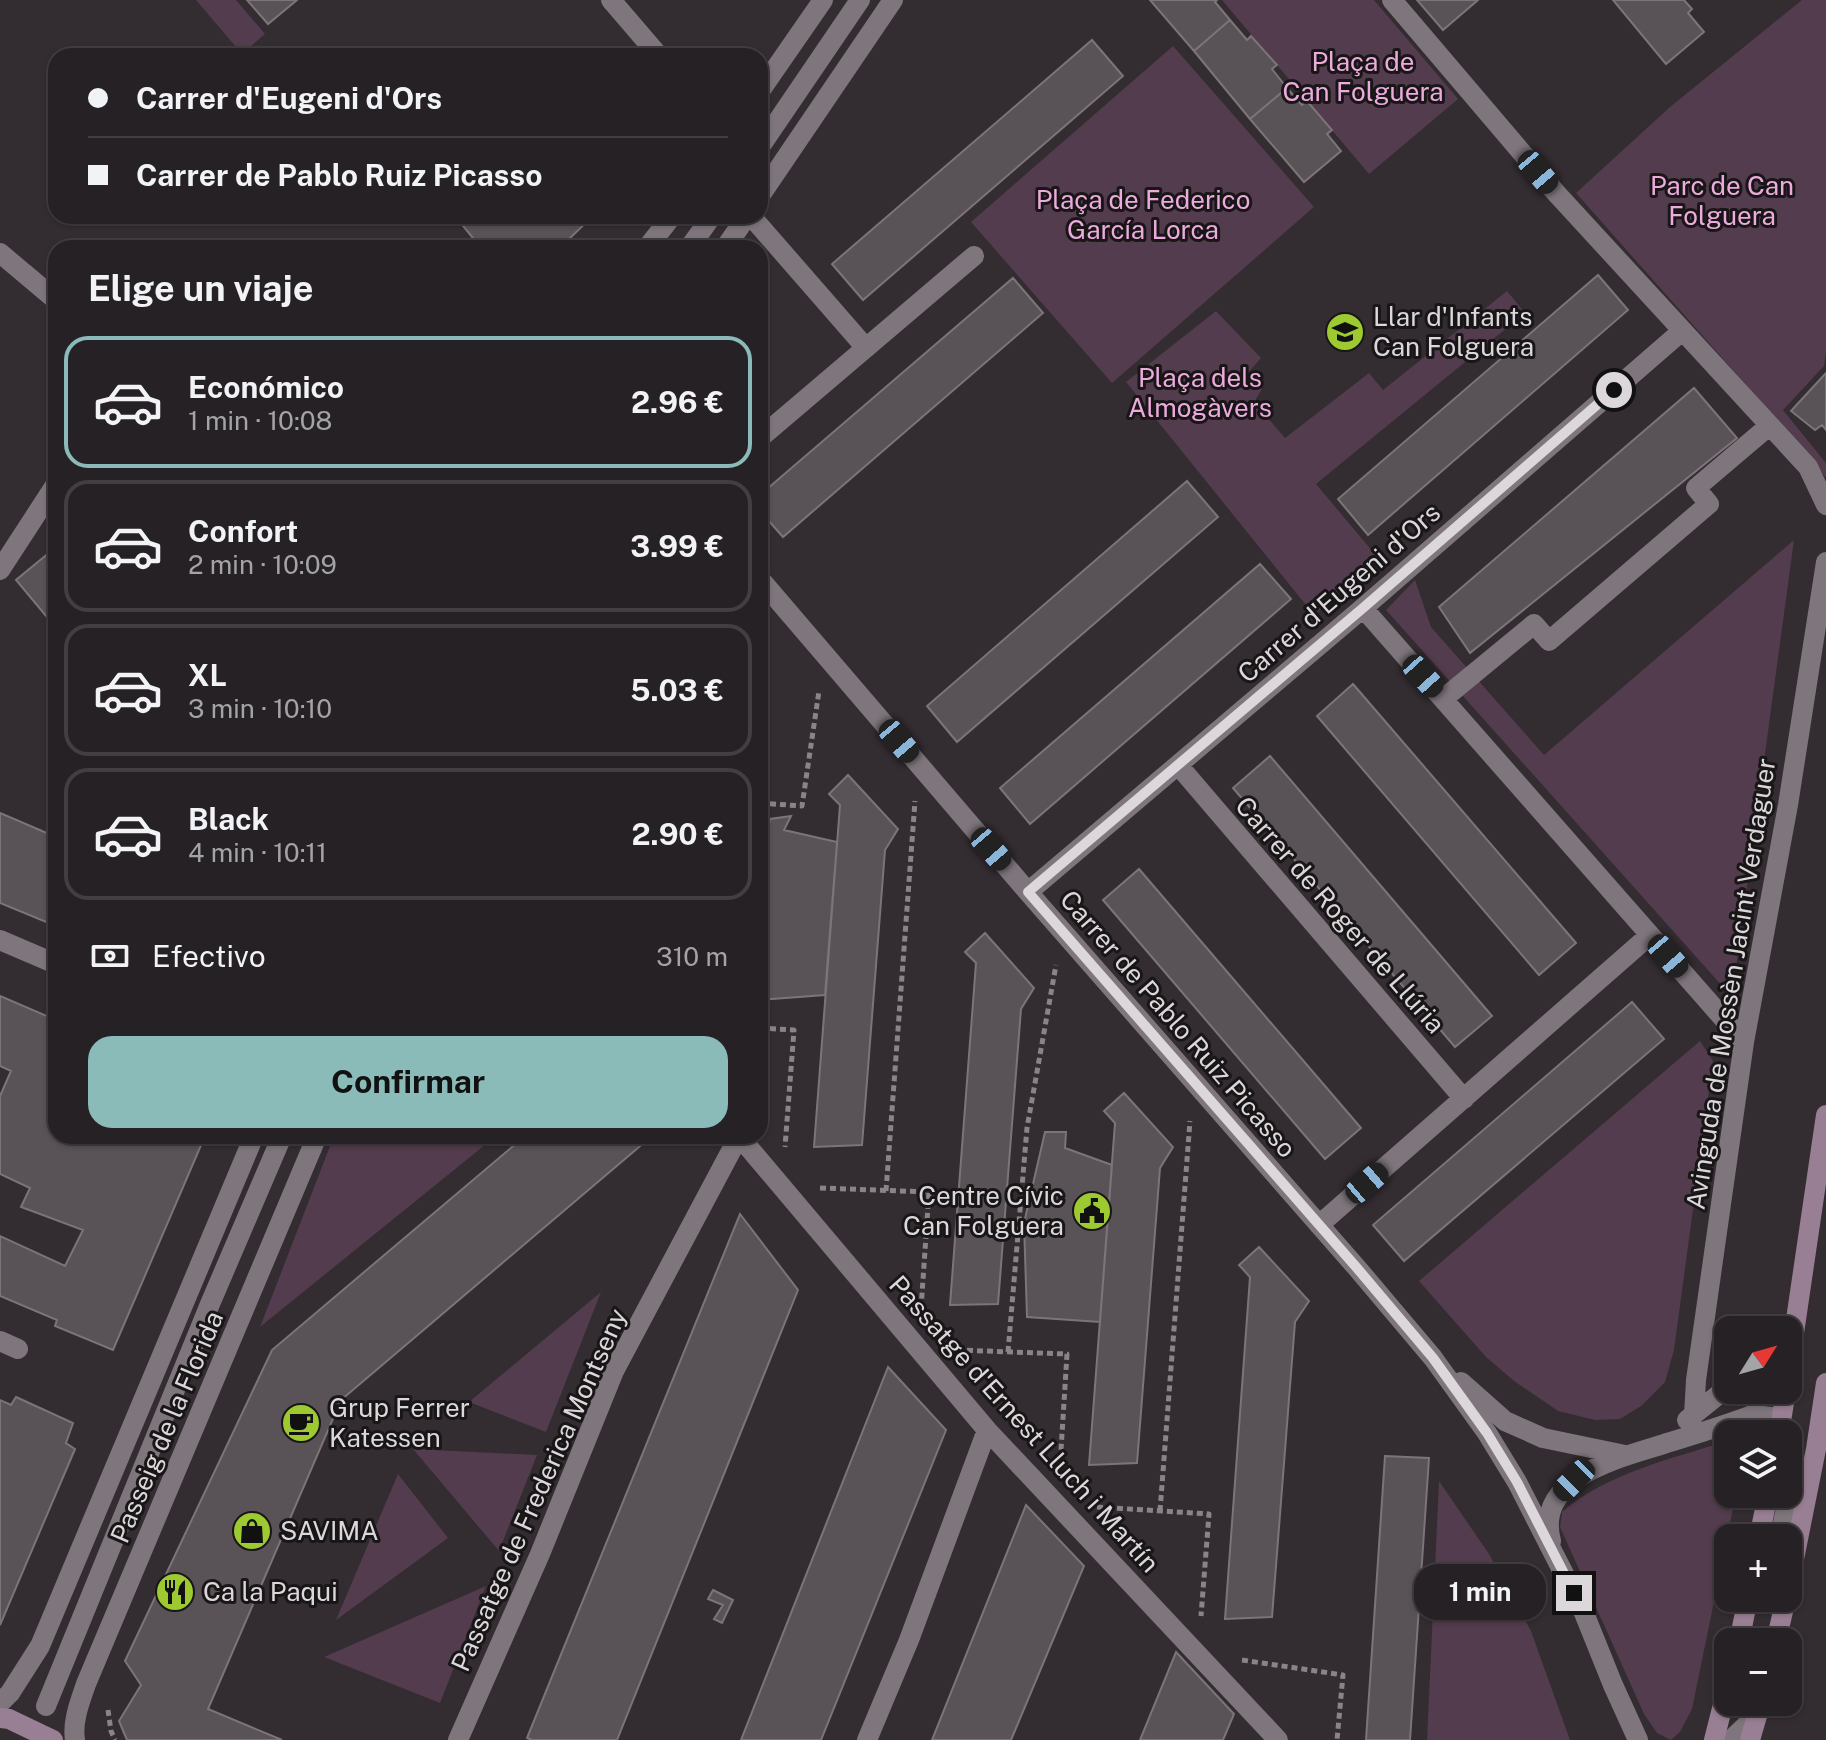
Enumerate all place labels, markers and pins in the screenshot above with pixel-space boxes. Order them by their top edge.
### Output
place label: Llar d'Infants Can Folguera [1373,301,1534,362]
school or university icon: Llar d'Infants Can Folguera [1324,311,1366,353]
place label: Centre Cívic Can Folguera [903,1180,1064,1241]
public building icon: Centre Cívic Can Folguera [1071,1190,1113,1232]
place label: Grup Ferrer Katessen [329,1392,470,1453]
cafe icon: Grup Ferrer Katessen [280,1402,322,1444]
shop icon: SAVIMA [231,1510,273,1552]
place label: SAVIMA [280,1515,379,1546]
restaurant icon: Ca la Paqui [154,1571,196,1613]
place label: Ca la Paqui [203,1576,338,1607]

